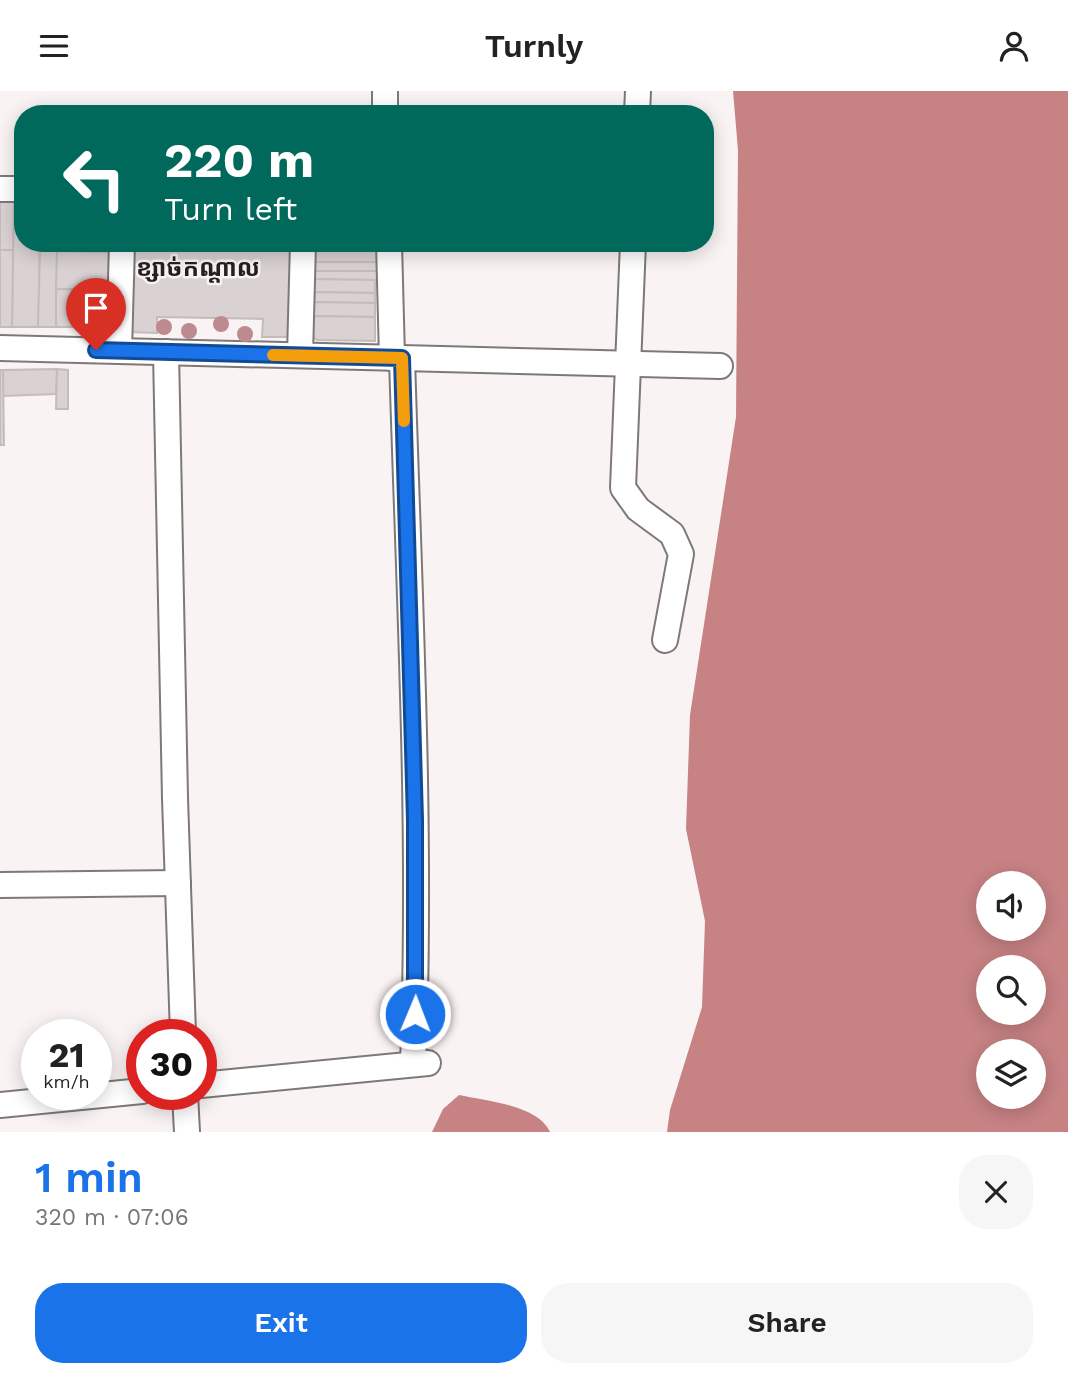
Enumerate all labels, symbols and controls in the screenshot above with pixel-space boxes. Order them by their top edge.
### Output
icon: menu [35,27,73,65]
text: Turnly [485,27,583,65]
icon: person [995,27,1033,65]
text: 220 m [164,131,314,189]
icon: left [49,133,140,224]
text: Turn left [164,190,297,228]
district label: ខ្សាច់កណ្ដាល [136,254,260,283]
pin [66,278,126,350]
icon: arrive [77,289,115,327]
map controls [976,871,1046,1109]
button: sound [976,871,1046,941]
button: search [976,955,1046,1025]
position arrow [378,977,452,1051]
speed limit sign: 30 [126,1019,217,1110]
text: 21 [49,1034,84,1076]
button: layers [976,1039,1046,1109]
text: km/h [43,1071,90,1092]
text: 1 min [35,1153,143,1202]
button: close [959,1155,1033,1229]
text: 320 m · 07:06 [35,1204,189,1231]
button: Exit [35,1283,527,1363]
button: Share [541,1283,1033,1363]

